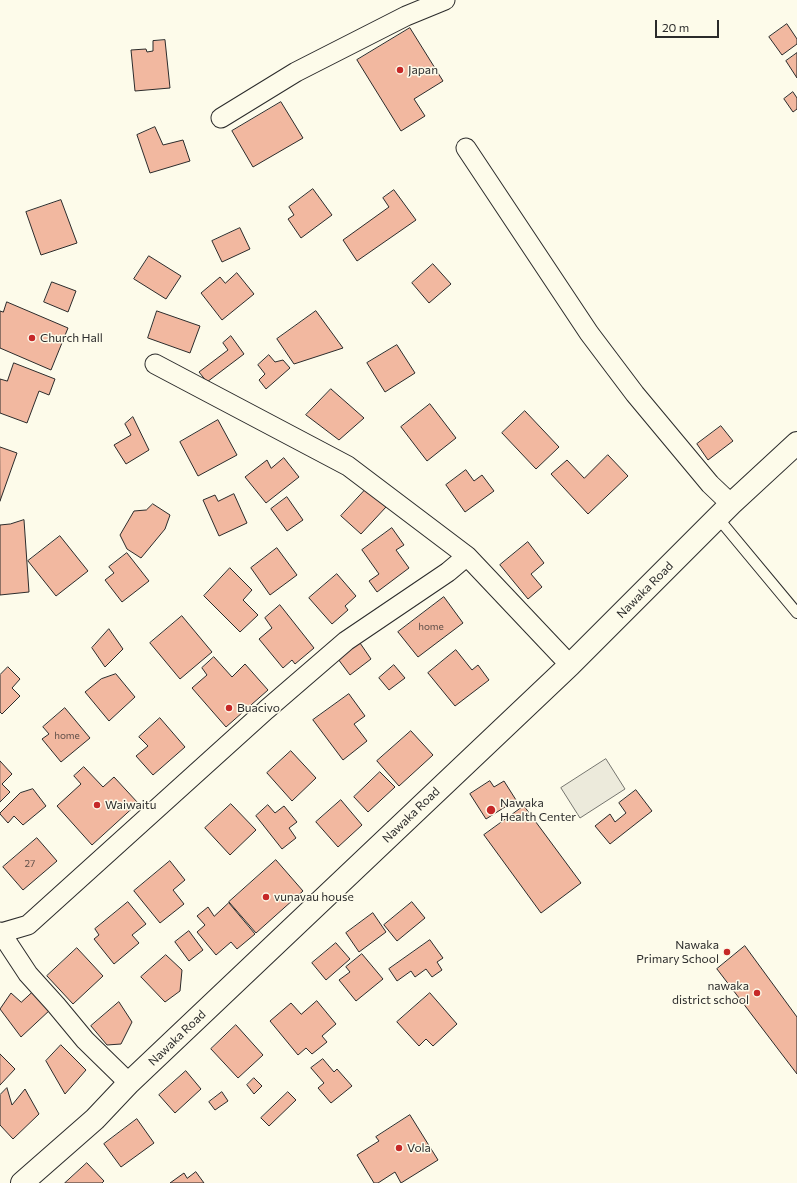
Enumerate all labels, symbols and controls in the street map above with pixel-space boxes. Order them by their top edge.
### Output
scale bar [657,12,721,38]
text: 20 m [662,20,689,34]
place label: Japan [408,63,438,77]
marker: Japan [395,65,405,75]
place label: Church Hall [40,331,103,345]
marker: Church Hall [27,333,37,343]
street label: Nawaka Road [614,559,676,621]
house number: home [418,621,444,633]
place label: Buacivo [237,701,280,715]
marker: Buacivo [224,703,234,713]
house number: home [54,730,80,742]
street label: Nawaka Road [379,784,443,846]
place label: Nawaka Health Center [500,796,576,824]
place label: Waiwaitu [105,798,156,812]
marker: Waiwaitu [92,800,102,810]
marker: Nawaka Health Center [485,804,497,816]
house number: 27 [25,858,35,870]
place label: vunavau house [274,890,354,904]
marker: vunavau house [261,892,271,902]
place label: Nawaka Primary School [636,938,719,966]
marker: Nawaka Primary School [722,947,732,957]
place label: nawaka district school [672,979,749,1007]
marker: nawaka district school [752,988,762,998]
street label: Nawaka Road [145,1007,209,1069]
place label: Vola [407,1141,431,1155]
marker: Vola [394,1143,404,1153]

